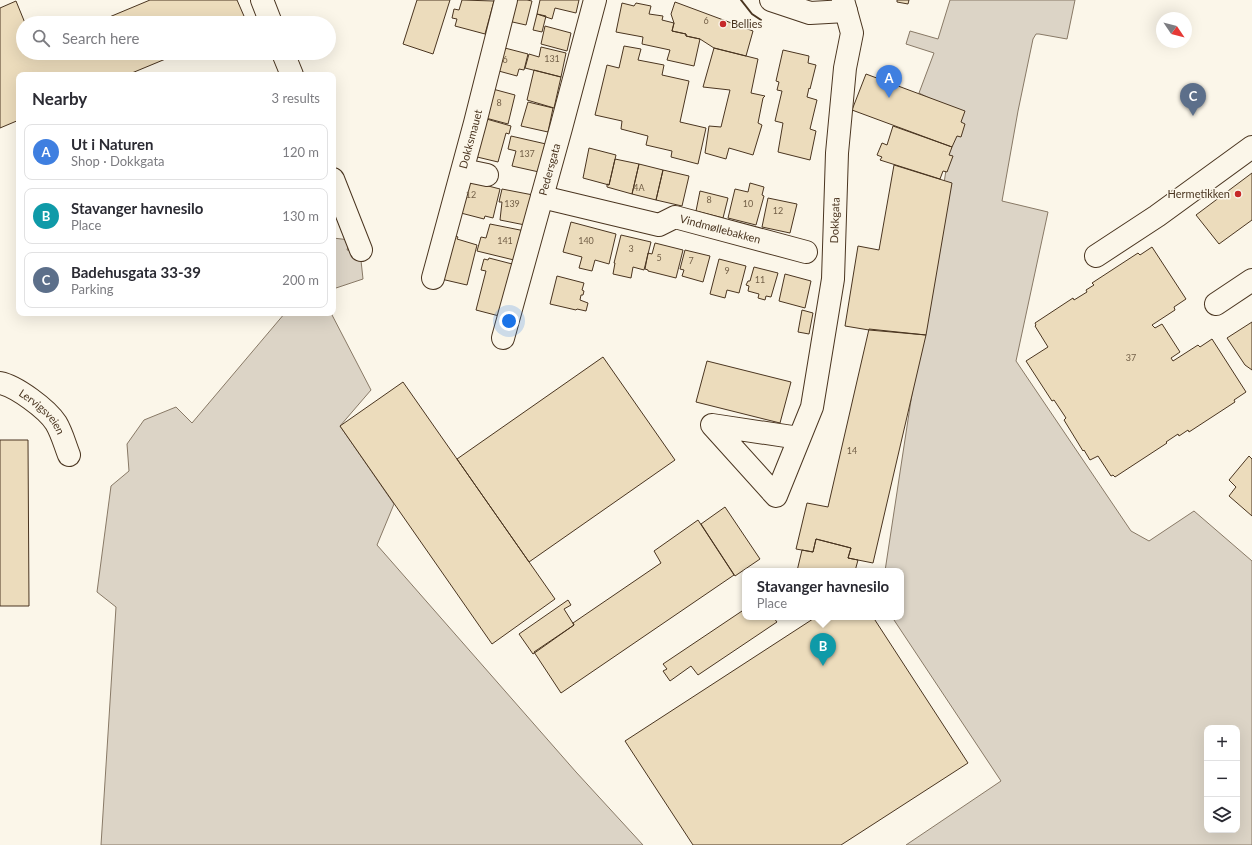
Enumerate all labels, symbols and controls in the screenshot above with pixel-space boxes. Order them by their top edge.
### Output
north arrow [1156,12,1192,48]
house number: 6 [703,15,709,26]
search box [16,16,336,60]
place label: Bellies [731,17,762,30]
marker: Bellies [718,19,728,29]
icon: search [30,27,52,49]
text: Search here [62,29,139,47]
house number: 131 [544,53,560,64]
house number: 6 [502,54,508,65]
pin: A [876,65,902,98]
pin: C [1180,83,1206,116]
text: Nearby [32,88,87,109]
text: 3 results [272,90,320,106]
house number: 8 [496,97,502,108]
street label: Dokksmauet [456,108,484,170]
text: Ut i Naturen [71,135,153,153]
street label: Pedersgata [536,142,562,197]
text: A [41,144,51,160]
text: 120 m [282,144,319,160]
house number: 137 [519,148,535,159]
text: Shop · Dokkgata [71,153,165,169]
house number: 4A [633,182,646,193]
place label: Hermetikken [1168,187,1230,200]
house number: 12 [466,189,476,200]
marker: Hermetikken [1233,189,1243,199]
house number: 8 [706,194,712,205]
street label: Dokkgata [827,197,842,244]
house number: 139 [504,198,520,209]
house number: 10 [743,198,753,209]
text: Stavanger havnesilo [71,199,203,217]
house number: 12 [773,205,783,216]
text: B [42,208,50,224]
text: 130 m [282,208,319,224]
street label: Vindmøllebakken [678,212,762,246]
text: Place [71,217,101,233]
house number: 141 [497,235,513,246]
house number: 140 [578,235,594,246]
house number: 3 [628,243,634,254]
house number: 5 [656,252,662,263]
house number: 7 [688,255,694,266]
text: Badehusgata 33-39 [71,263,201,281]
house number: 9 [724,265,730,276]
text: C [42,272,50,288]
text: 200 m [282,272,319,288]
house number: 11 [755,274,765,285]
text: Parking [71,281,114,297]
your location [499,311,519,331]
house number: 37 [1126,352,1136,363]
street label: Lervigsveien [17,386,68,436]
house number: 14 [847,445,857,456]
popup [742,568,904,620]
text: Stavanger havnesilo [757,577,889,595]
text: Place [757,595,787,611]
pin: B [810,633,836,666]
map controls [1204,725,1240,833]
button: + [1204,725,1240,761]
button: − [1204,761,1240,797]
button: layers [1204,797,1240,833]

